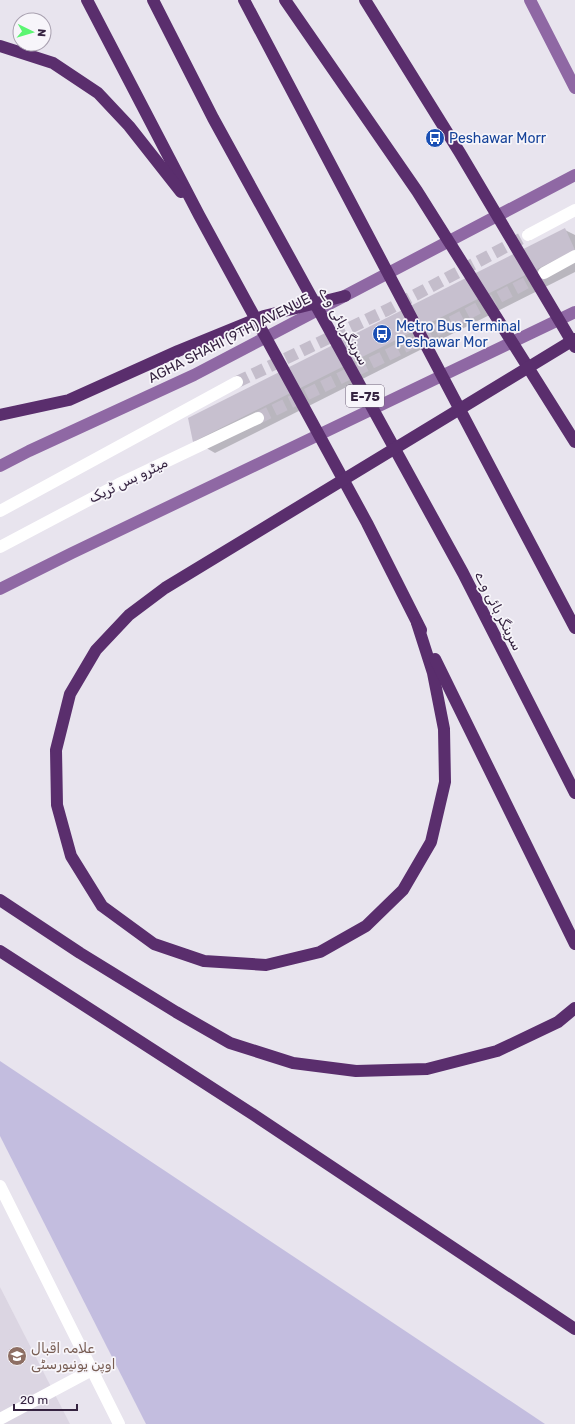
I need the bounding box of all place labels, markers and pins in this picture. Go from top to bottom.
bus stop icon: Peshawar Morr [424,127,446,149]
place label: Peshawar Morr [449,130,547,147]
place label: Metro Bus Terminal Peshawar Mor [396,318,520,351]
bus stop icon: Metro Bus Terminal Peshawar Mor [371,323,393,345]
place label: علامہ اقبال اوپن یونیورسٹی [31,1340,116,1374]
school or university icon: علامہ اقبال اوپن یونیورسٹی [6,1345,28,1367]

